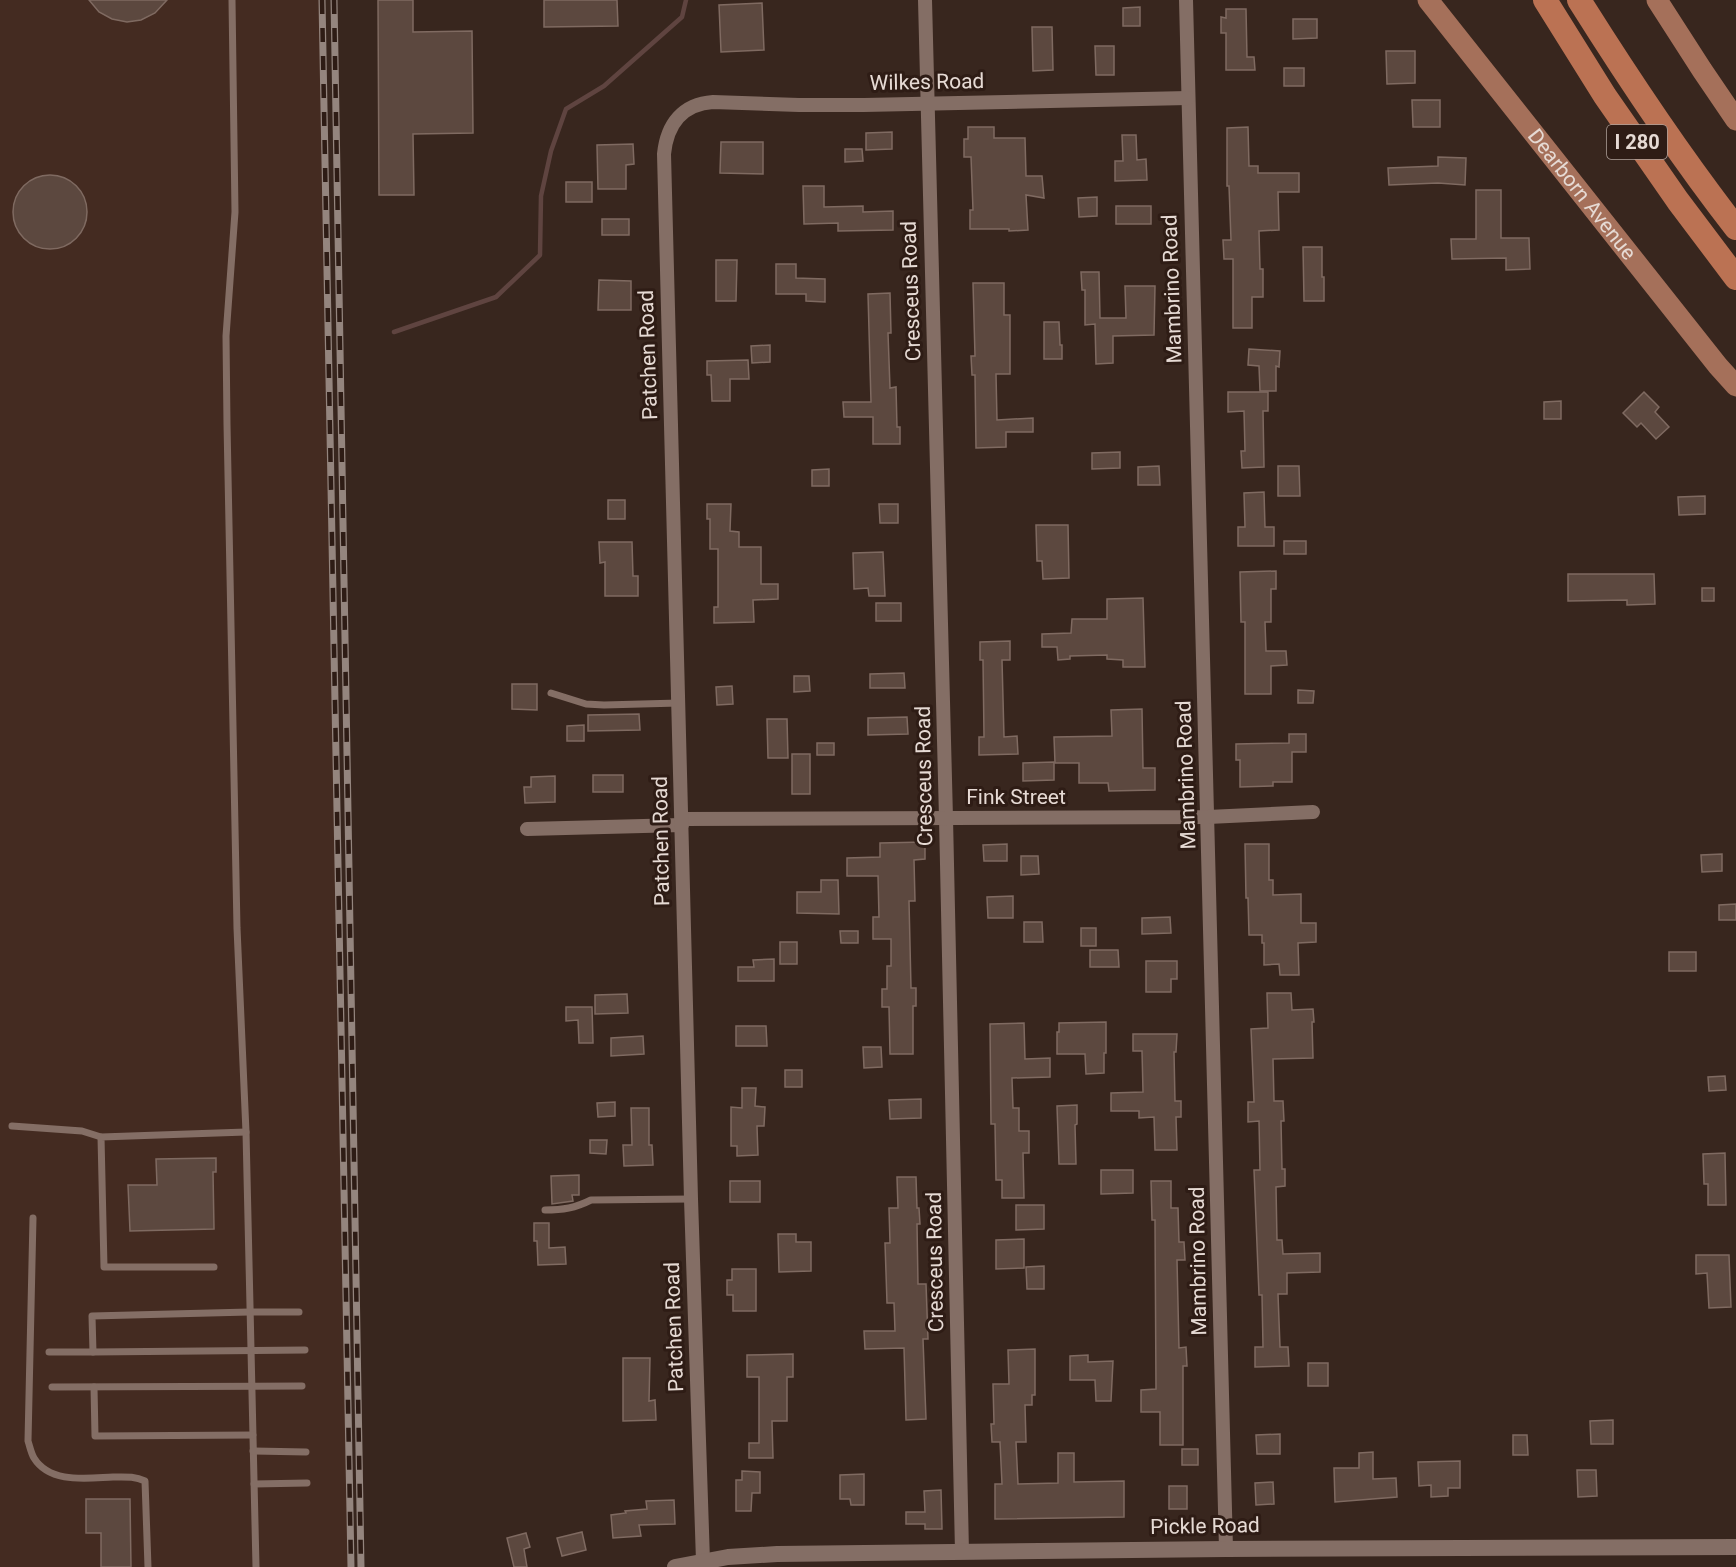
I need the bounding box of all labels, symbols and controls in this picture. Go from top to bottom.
street label: Wilkes Road [869,69,985,95]
street label: Dearborn Avenue [1523,124,1641,265]
road number: I 280 [1607,125,1667,159]
street label: Mambrino Road [1157,214,1187,364]
street label: Cresceus Road [897,220,925,362]
street label: Patchen Road [634,290,662,420]
street label: Mambrino Road [1171,700,1201,850]
street label: Cresceus Road [911,706,937,846]
street label: Patchen Road [648,776,674,906]
street label: Fink Street [966,785,1066,809]
street label: Mambrino Road [1185,1186,1211,1336]
street label: Cresceus Road [922,1192,948,1332]
street label: Patchen Road [660,1262,688,1392]
street label: Pickle Road [1150,1513,1260,1539]

